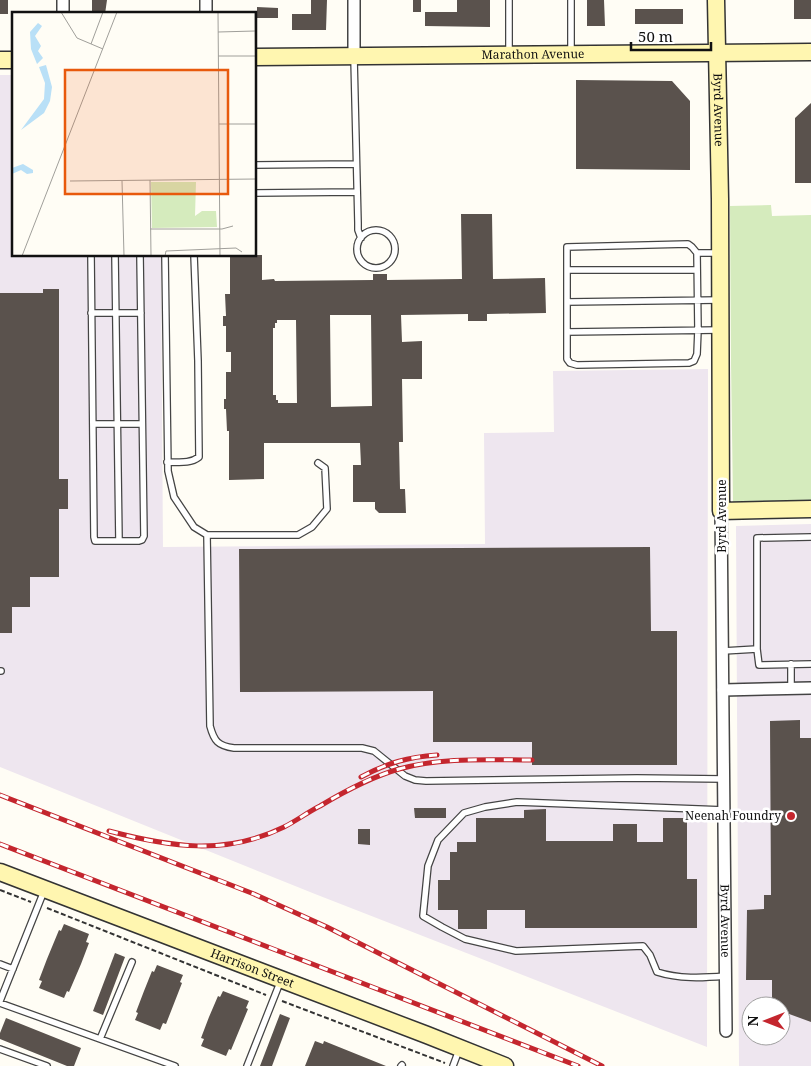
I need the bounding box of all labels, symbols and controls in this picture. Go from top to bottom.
inset map [12,12,256,256]
scale bar [631,20,711,52]
text: 50 m [638,26,673,46]
street label: Marathon Avenue [482,45,584,63]
street label: Byrd Avenue [709,73,728,147]
street label: Byrd Avenue [713,479,730,553]
place label: Neenah Foundry [685,807,781,824]
marker: Neenah Foundry [785,810,797,822]
street label: Byrd Avenue [717,884,734,958]
street label: Harrison Street [208,944,297,991]
north arrow [741,996,791,1046]
text: N [743,1015,762,1027]

